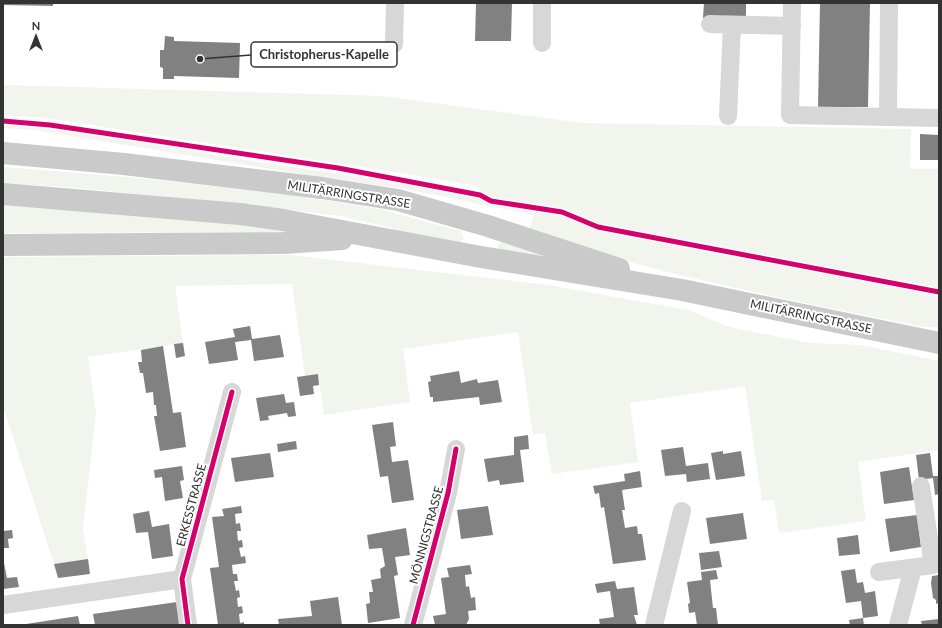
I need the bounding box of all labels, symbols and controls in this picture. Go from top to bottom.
north arrow [16,16,56,56]
text: N [32,19,40,32]
callout: Christopherus-Kapelle [251,42,397,67]
text: Christopherus-Kapelle [259,46,389,62]
street label: MILITÄRRINGSTRASSE [287,177,411,211]
street label: MILITÄRRINGSTRASSE [749,296,873,336]
street label: ERKESSTRASSE [173,462,209,548]
street label: MÖNNIGSTRASSE [406,485,446,585]

